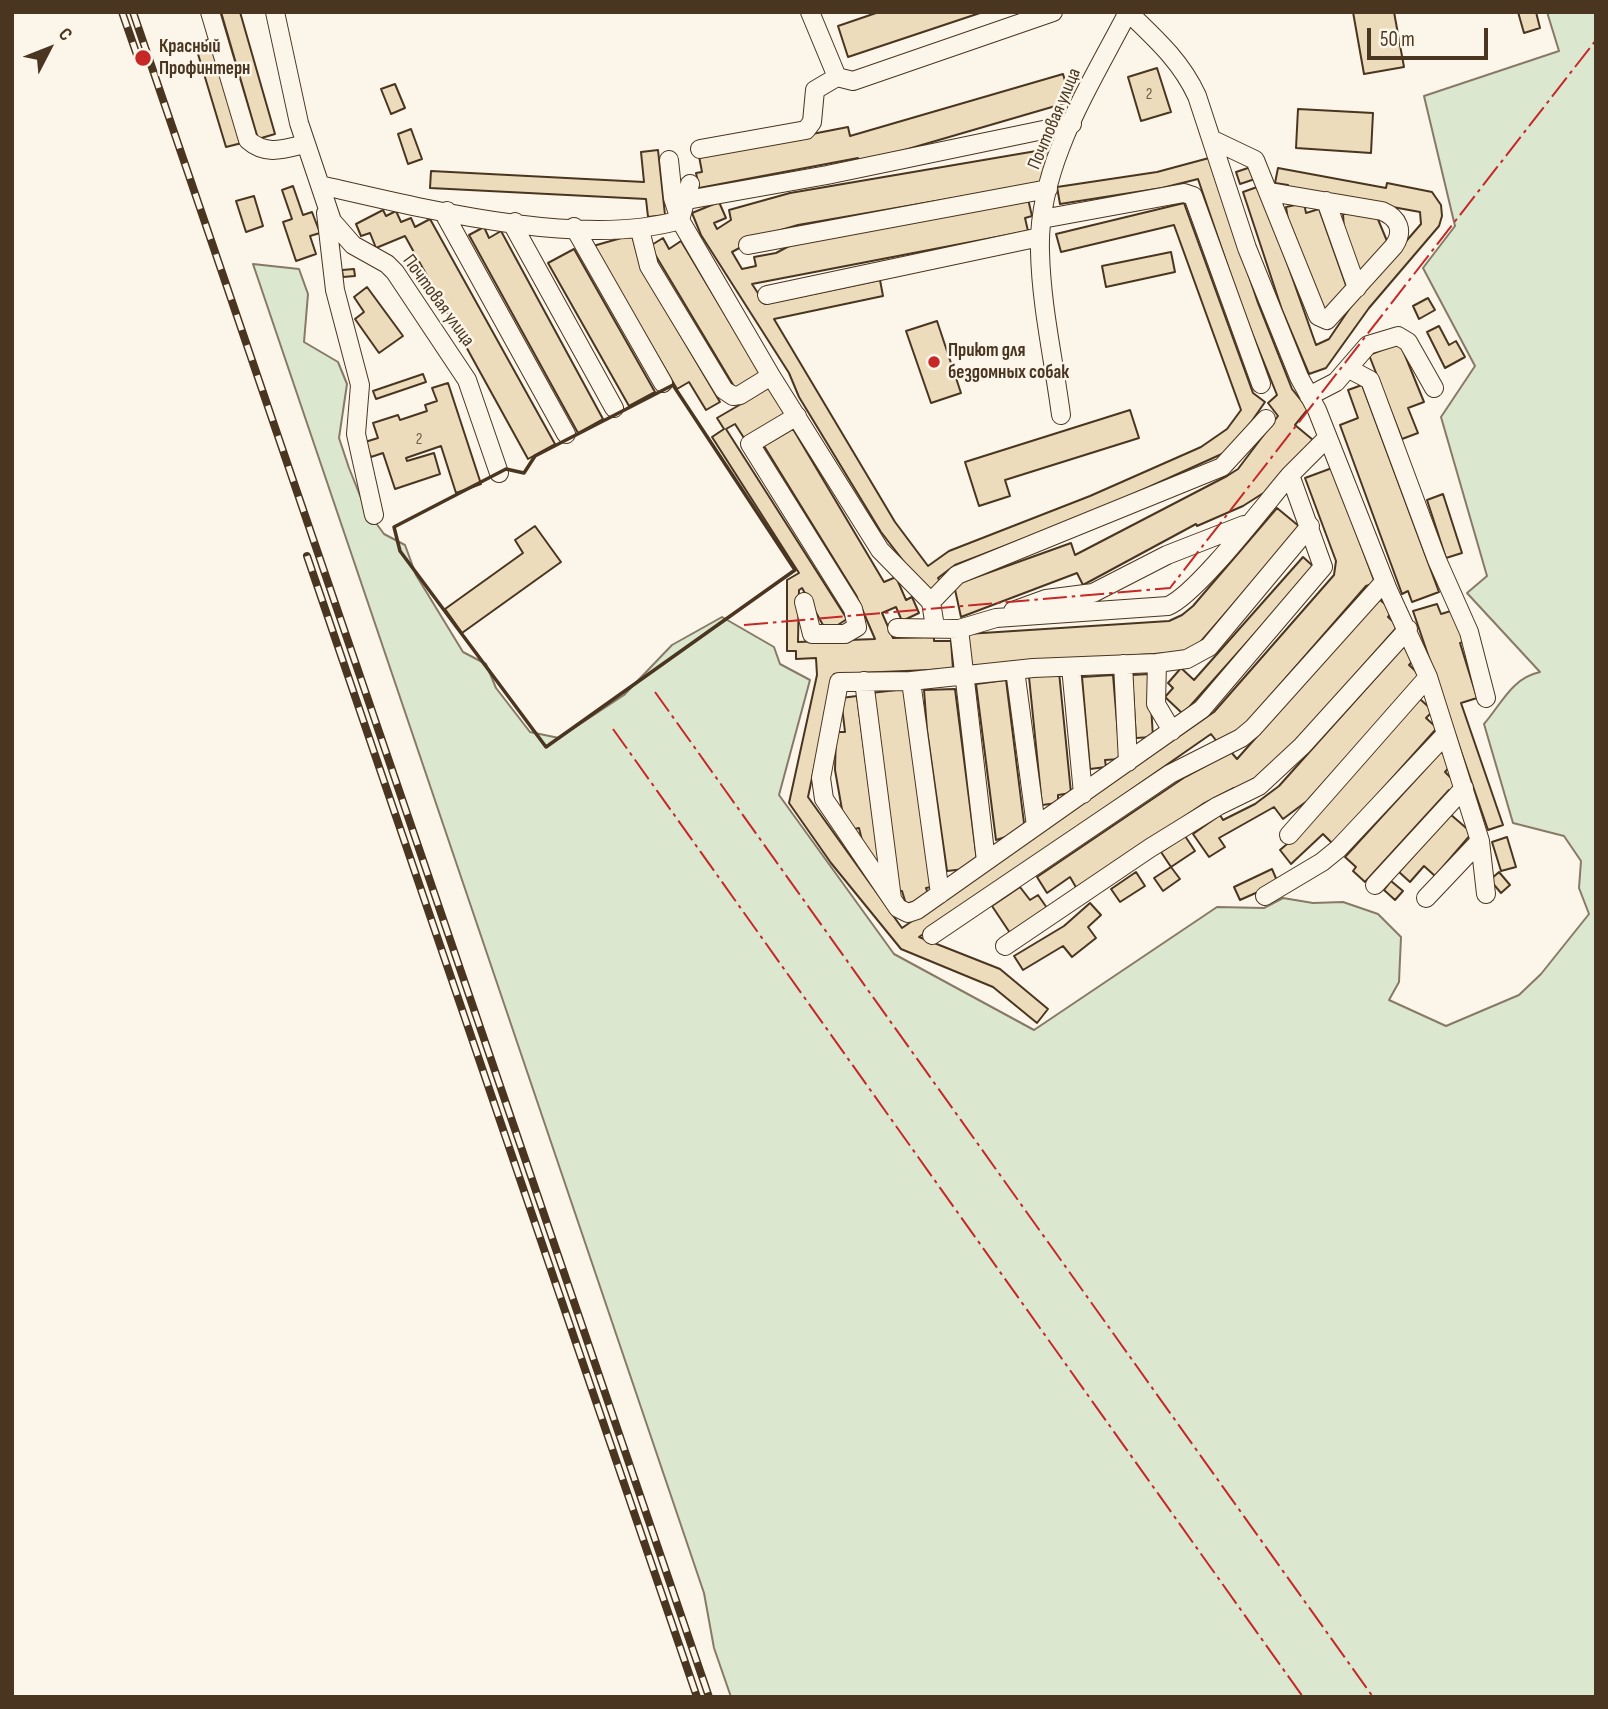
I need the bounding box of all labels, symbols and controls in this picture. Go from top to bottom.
north arrow [14,14,84,84]
scale bar [1370,14,1491,58]
text: С [53,23,77,46]
text: 50 m [1380,27,1415,52]
place label: Красный Профинтерн [159,36,250,80]
marker: Красный Профинтерн [133,48,153,68]
street label: Почтовая улица [1023,65,1087,173]
house number: 2 [1146,85,1152,105]
street label: Почтовая улица [397,251,479,351]
place label: Приют для бездомных собак [948,340,1069,384]
marker: Приют для бездомных собак [926,354,942,370]
house number: 2 [416,430,422,450]

